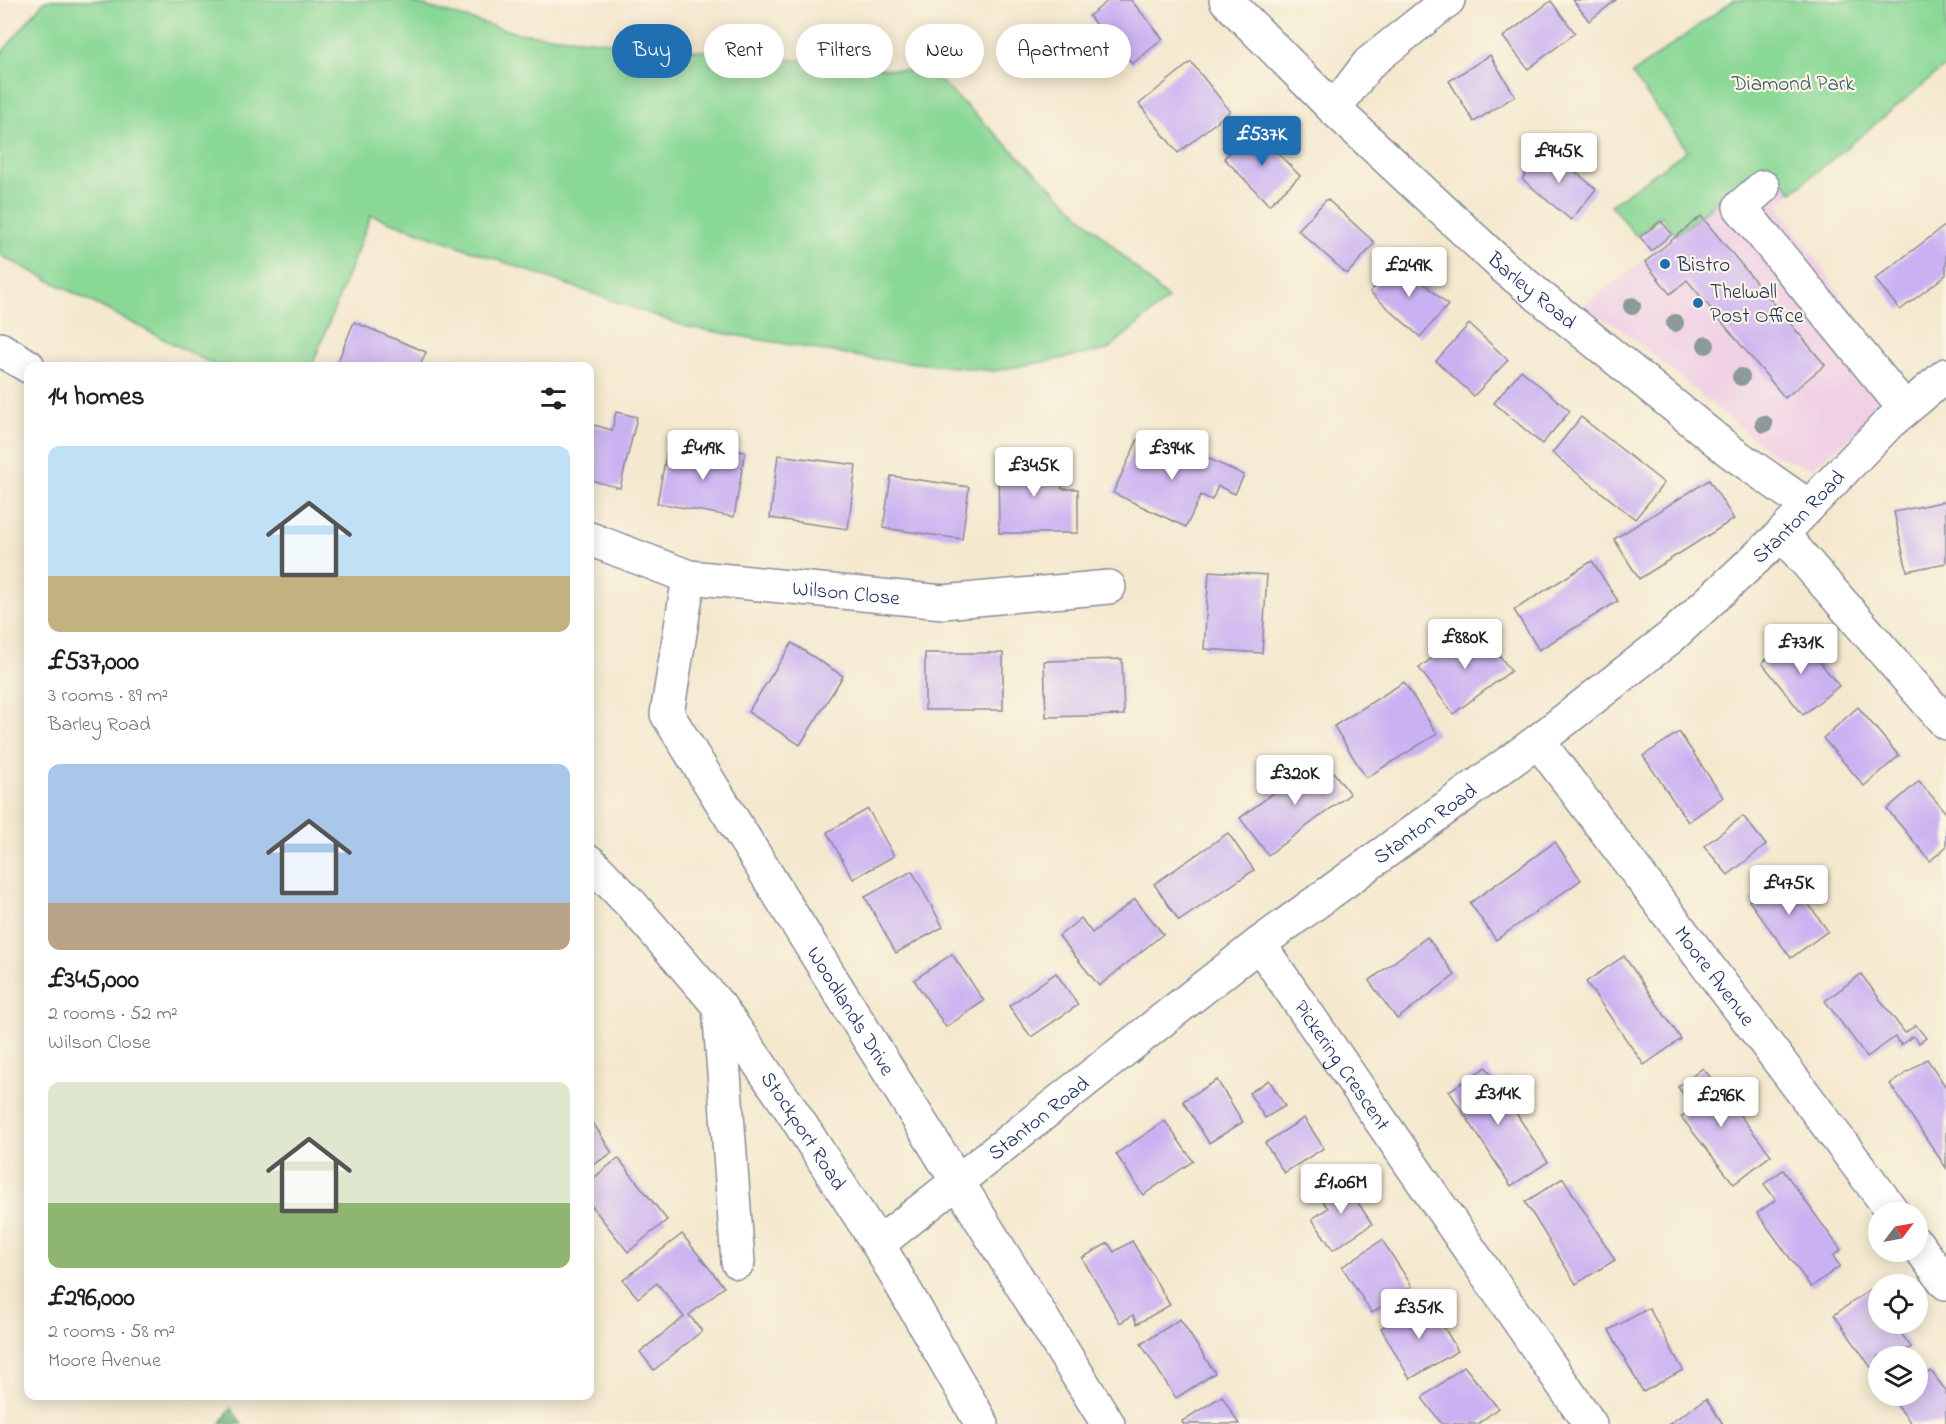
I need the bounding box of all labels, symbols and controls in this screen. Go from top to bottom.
chip: Buy [612,24,692,78]
chip: Rent [704,24,784,78]
chip: Filters [796,24,893,78]
chip: New [905,24,984,78]
chip: Apartment [996,24,1131,78]
park label: Diamond Park [1730,70,1855,100]
pin: £537K [1220,116,1304,167]
text: £537K [1237,121,1287,150]
pin: £945K [1517,133,1601,184]
text: £945K [1535,138,1583,167]
street label: Barley Road [1479,245,1582,337]
pin: £249K [1367,247,1451,298]
place label: Bistro [1676,251,1730,281]
text: £249K [1386,252,1432,281]
marker: Bistro [1658,257,1672,271]
place label: Thelwall Post Office [1710,278,1804,332]
marker: Thelwall Post Office [1691,296,1705,310]
text: 14 homes [48,379,144,417]
icon: filters [537,382,570,415]
pin: £419K [661,430,745,481]
pin: £394K [1130,430,1214,481]
text: £419K [682,435,724,464]
text: £394K [1150,435,1194,464]
pin: £345K [992,447,1076,498]
text: £345K [1009,452,1059,481]
street label: Stanton Road [1746,464,1853,572]
icon: home [255,485,363,593]
street label: Wilson Close [791,574,902,615]
pin: £880K [1423,619,1507,670]
text: £880K [1442,624,1488,653]
pin: £731K [1759,624,1843,675]
text: £731K [1778,629,1824,658]
text: £537,000 [48,644,139,682]
text: 3 rooms · 89 m² [48,682,168,711]
text: Barley Road [48,711,150,740]
pin: £320K [1253,755,1337,806]
text: £320K [1270,760,1320,789]
street label: Stanton Road [1368,777,1484,873]
icon: home [255,803,363,911]
pin: £475K [1747,865,1831,916]
text: £475K [1764,870,1814,899]
street label: Moore Avenue [1666,921,1761,1034]
street label: Woodlands Drive [798,941,901,1082]
text: £345,000 [48,962,139,1000]
street label: Pickering Crescent [1285,995,1396,1137]
text: 2 rooms · 52 m² [48,1000,178,1029]
text: Wilson Close [48,1029,151,1058]
street label: Stockport Road [752,1066,852,1197]
street label: Stanton Road [982,1070,1097,1169]
pin: £314K [1456,1075,1540,1126]
pin: £296K [1679,1077,1763,1128]
text: £314K [1475,1080,1521,1109]
text: £296K [1697,1082,1745,1111]
icon: home [255,1121,363,1229]
pin: £1.06M [1292,1164,1390,1215]
text: £1.06M [1315,1169,1367,1198]
north arrow [1868,1202,1928,1262]
map controls [1868,1202,1928,1406]
button: locate [1868,1274,1928,1334]
text: £296,000 [48,1280,135,1318]
pin: £351K [1377,1289,1461,1340]
text: £351K [1395,1294,1443,1323]
text: 2 rooms · 58 m² [48,1318,175,1347]
button: layers [1868,1346,1928,1406]
text: Moore Avenue [48,1347,161,1376]

